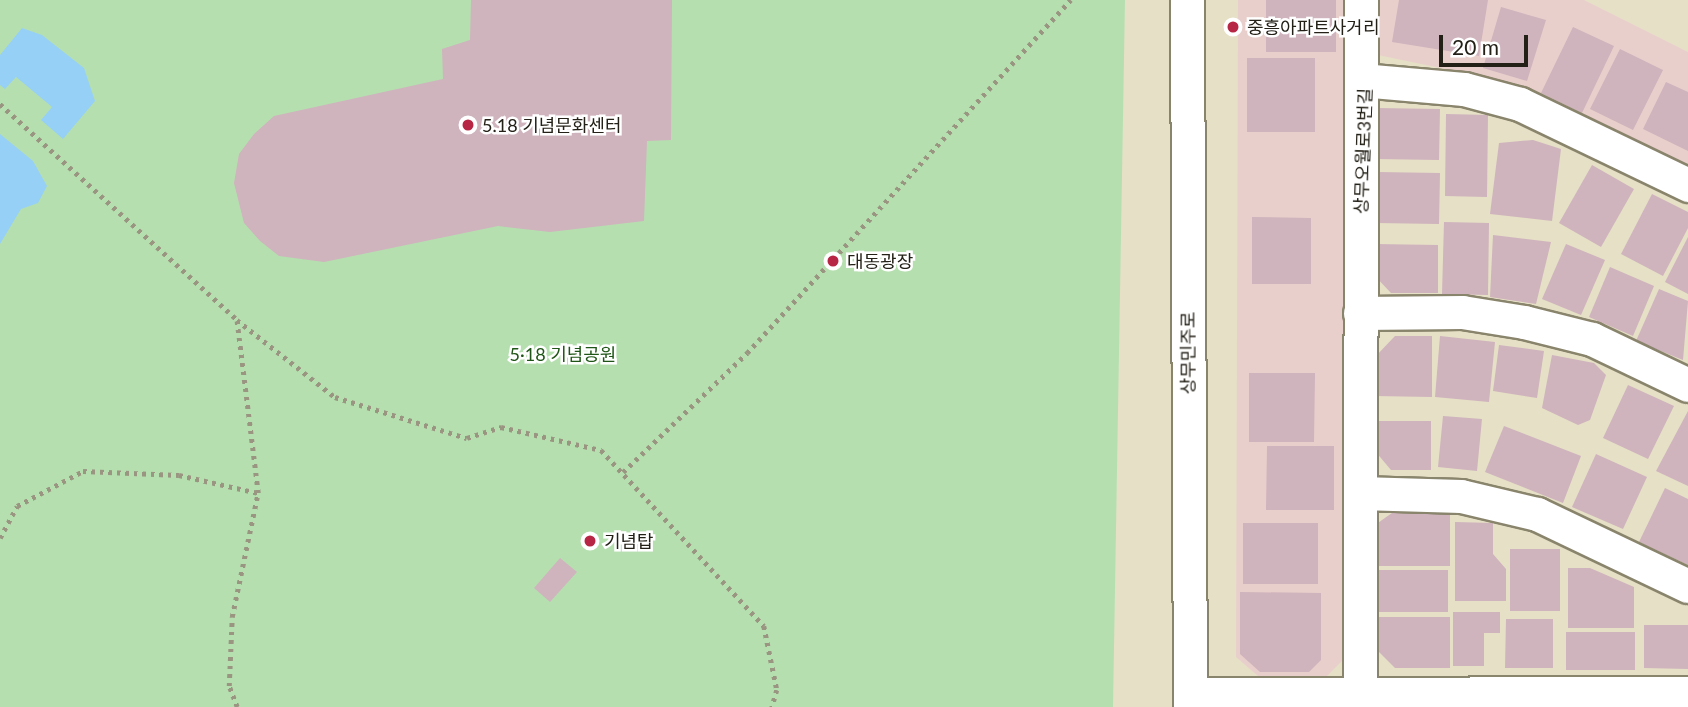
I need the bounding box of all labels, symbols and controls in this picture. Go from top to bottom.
place label: 중흥아파트사거리 [1247,16,1379,38]
marker: 중흥아파트사거리 [1225,19,1241,35]
scale bar [1443,21,1532,65]
text: 20 m [1452,34,1499,59]
street label: 상무오월로3번길 [1350,87,1376,215]
place label: 5.18 기념문화센터 [482,114,622,136]
marker: 5.18 기념문화센터 [460,117,476,133]
place label: 대동광장 [847,250,913,272]
marker: 대동광장 [825,253,841,269]
street label: 상무민주로 [1177,312,1199,394]
park label: 5·18 기념공원 [510,343,616,365]
place label: 기념탑 [604,530,654,552]
marker: 기념탑 [582,533,598,549]

